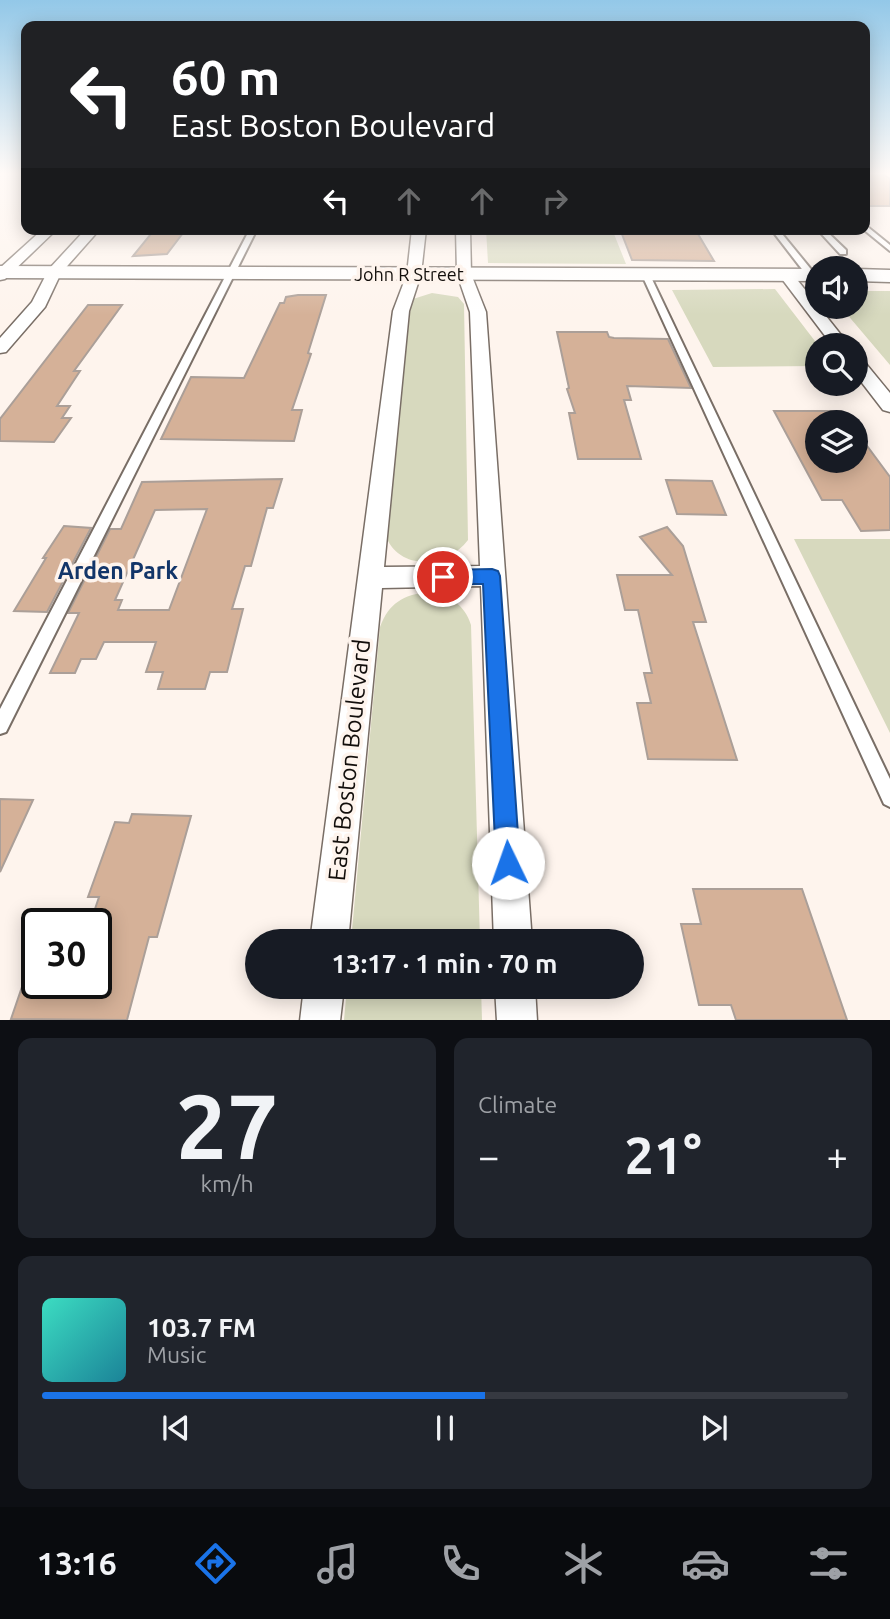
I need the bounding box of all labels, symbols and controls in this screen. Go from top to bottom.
icon: left [56,49,147,140]
text: 60 m [171,49,280,104]
text: East Boston Boulevard [171,107,495,143]
icon: left [317,182,355,220]
icon: ahead [390,182,428,220]
icon: ahead [463,182,501,220]
icon: right [536,182,574,220]
map controls [805,256,868,473]
button: sound [805,256,868,319]
street label: John R Street [354,264,464,284]
button: search [805,333,868,396]
button: layers [805,410,868,473]
pin [413,547,473,607]
district label: Arden Park [58,558,178,583]
icon: arrive [424,558,462,596]
street label: East Boston Boulevard [323,638,375,882]
position arrow [471,826,545,900]
speed limit sign: 30 [21,908,112,999]
text: 13:17 · 1 min · 70 m [331,949,558,978]
text: 27 [176,1074,278,1176]
text: Climate [478,1092,557,1117]
text: 21° [624,1126,702,1184]
text: − [478,1135,499,1177]
text: + [827,1135,848,1177]
text: km/h [200,1171,254,1196]
text: 103.7 FM [147,1313,256,1342]
text: Music [147,1342,206,1367]
icon: previous [157,1409,195,1447]
icon: pause [426,1409,464,1447]
icon: next [695,1409,733,1447]
icon: directions [191,1539,240,1588]
icon: music [313,1539,362,1588]
icon: phone [436,1539,485,1588]
icon: climate [559,1539,608,1588]
icon: car [681,1539,730,1588]
icon: filters [804,1539,853,1588]
text: 13:16 [37,1545,117,1581]

